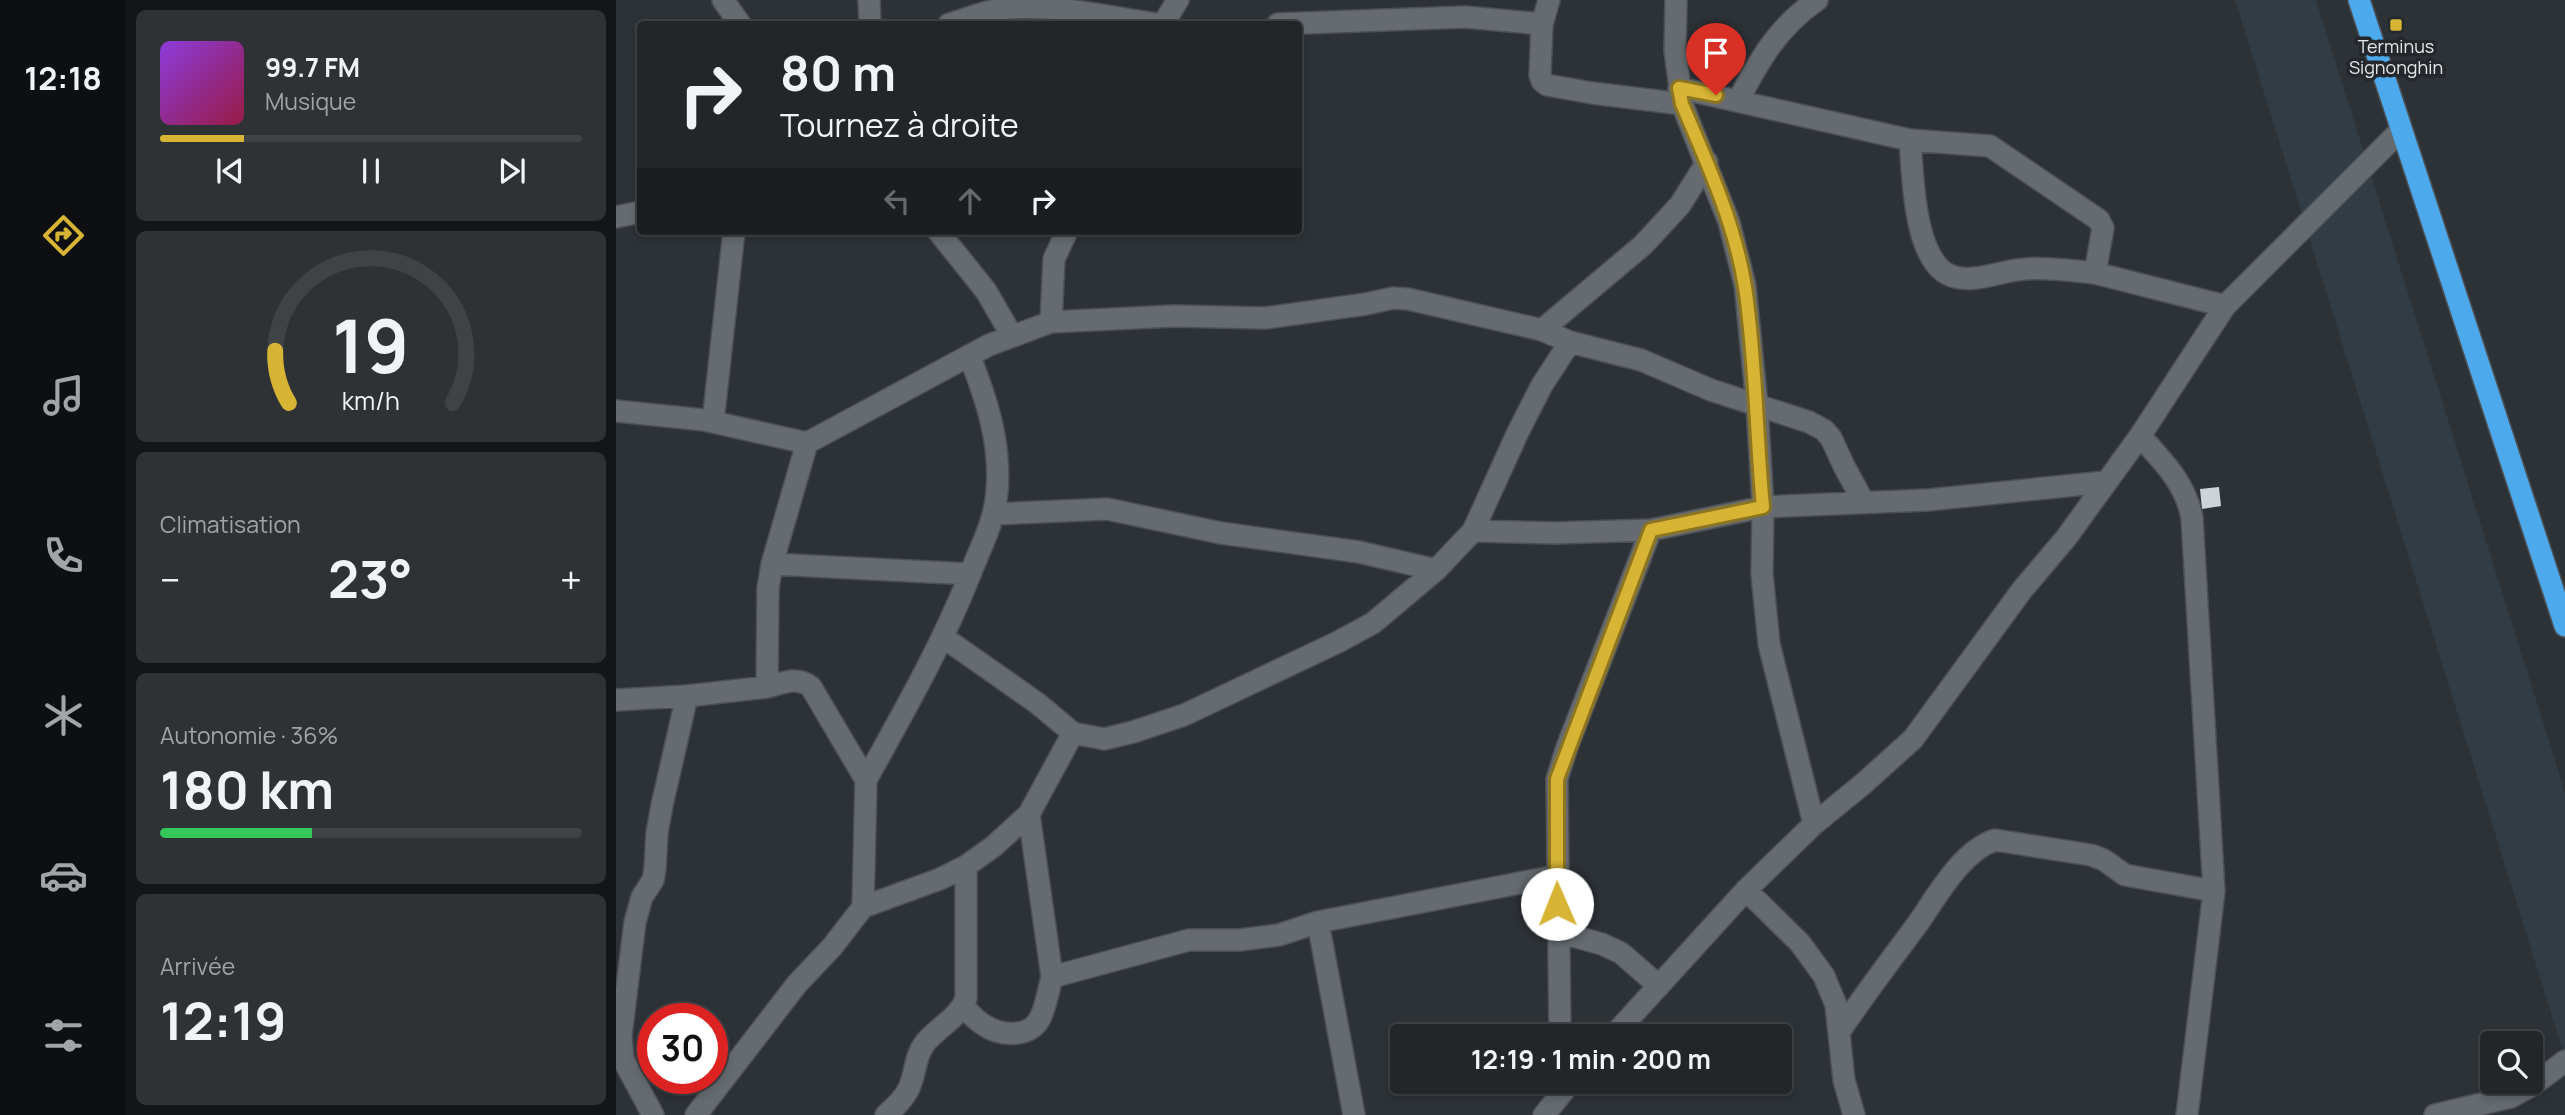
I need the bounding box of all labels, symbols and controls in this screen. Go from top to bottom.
marker: Terminus Signonghin [2388,17,2404,33]
pin [1686,23,1746,95]
icon: arrive [1697,34,1735,72]
place label: Terminus Signonghin [2349,34,2443,79]
text: 80 m [780,39,896,106]
text: 99.7 FM [265,49,360,85]
icon: right [665,49,756,140]
text: 12:18 [24,56,102,100]
text: Musique [265,85,356,117]
text: Tournez à droite [780,103,1019,147]
icon: previous [211,152,249,190]
icon: pause [352,152,390,190]
icon: next [493,152,531,190]
icon: left [878,182,916,220]
icon: ahead [951,182,989,220]
icon: right [1024,182,1062,220]
icon: directions [39,211,88,260]
text: 19 [332,295,410,395]
icon: music [39,371,88,420]
text: km/h [342,382,400,417]
text: Climatisation [160,508,301,540]
icon: phone [39,531,88,580]
text: 23° [328,543,413,614]
text: − [160,553,181,605]
text: + [560,553,582,605]
icon: climate [39,691,88,740]
text: Autonomie · 36% [160,719,338,751]
text: 180 km [160,754,334,825]
icon: car [39,851,88,900]
position arrow [1520,867,1594,941]
text: Arrivée [160,950,235,982]
text: 12:19 [160,985,287,1056]
speed limit sign: 30 [637,1003,728,1094]
icon: filters [39,1011,88,1060]
map controls [2480,1031,2543,1094]
button: search [2480,1031,2543,1094]
text: 12:19 · 1 min · 200 m [1471,1041,1711,1077]

